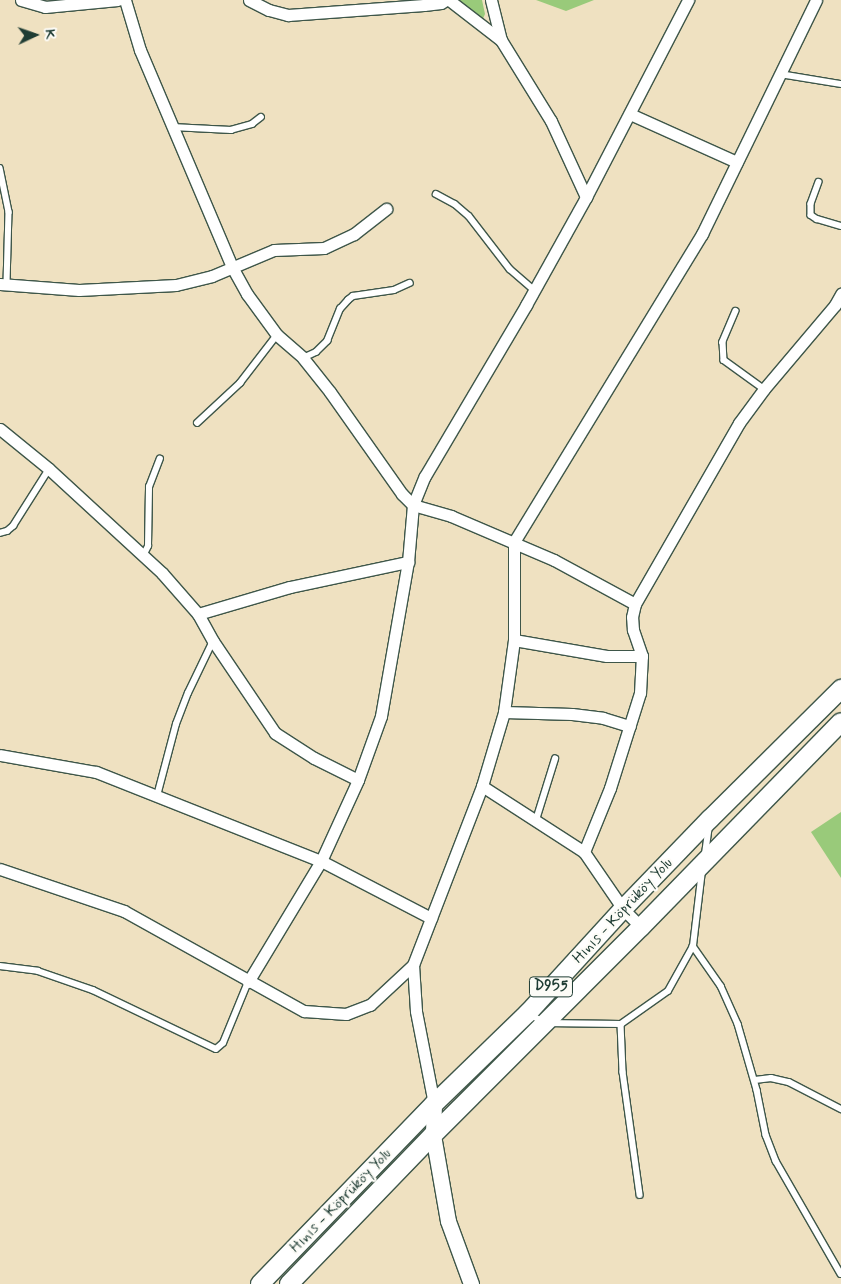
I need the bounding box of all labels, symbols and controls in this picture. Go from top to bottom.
north arrow [10,10,60,60]
text: K [41,29,59,40]
street label: Hınıs - Köprüköy Yolu [568,853,678,969]
road number: D955 [528,974,574,1000]
street label: Hınıs - Köprüköy Yolu [285,1144,397,1258]

